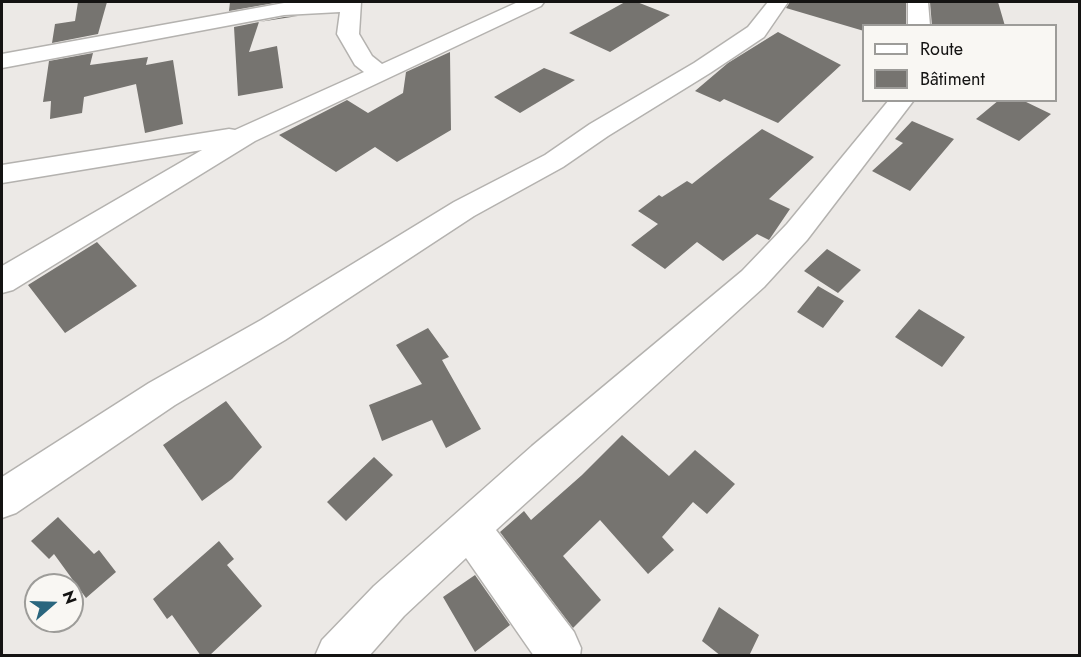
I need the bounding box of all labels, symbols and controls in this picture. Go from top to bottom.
legend [862,24,1057,102]
text: Route [920,36,963,62]
text: Bâtiment [920,66,985,92]
north arrow [24,573,84,633]
text: N [57,587,82,607]

